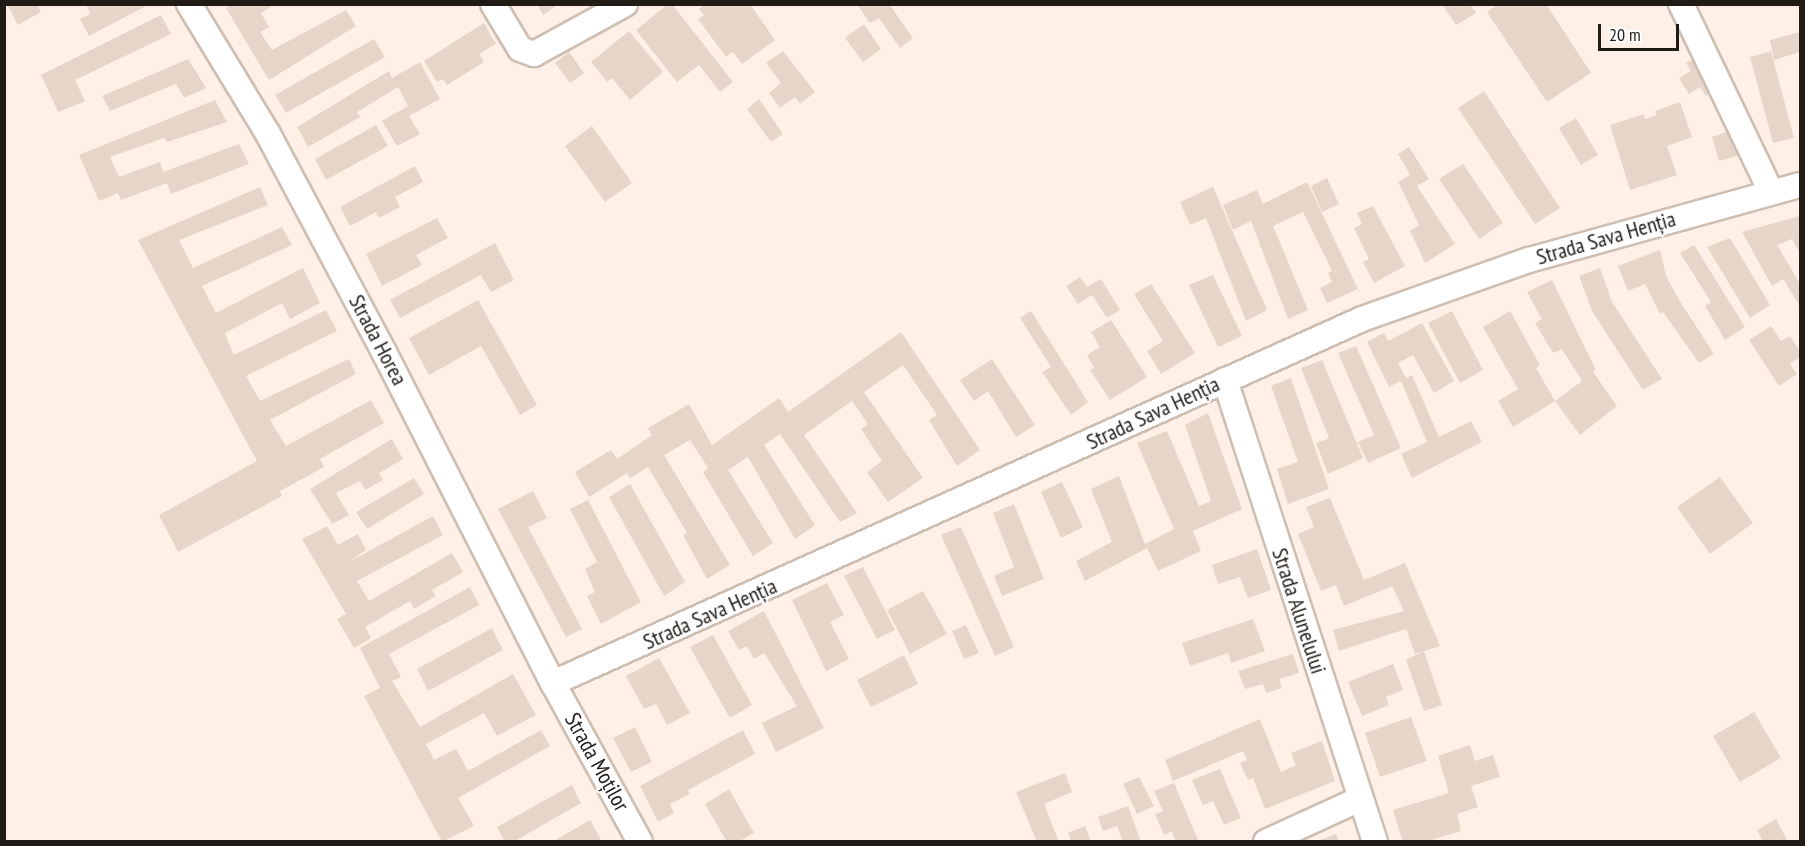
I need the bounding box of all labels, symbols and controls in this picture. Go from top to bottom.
scale bar [1601,12,1682,50]
text: 20 m [1609,23,1641,46]
street label: Strada Sava Henția [1533,206,1679,270]
street label: Strada Horea [343,290,413,390]
street label: Strada Sava Henția [1082,371,1224,455]
street label: Strada Alunelului [1266,545,1332,677]
street label: Strada Sava Henția [639,573,781,655]
street label: Strada Moților [559,708,635,816]

